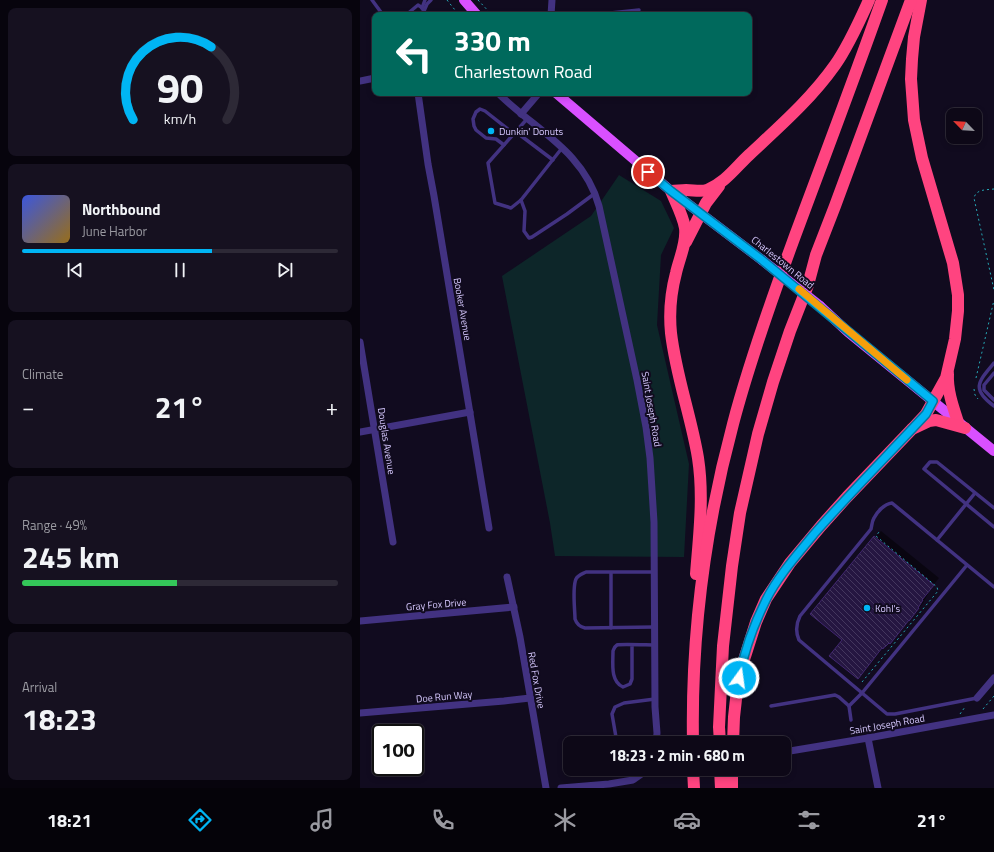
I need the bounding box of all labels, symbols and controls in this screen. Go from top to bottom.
text: 330 m [454,19,531,62]
icon: left [388,28,440,80]
text: 90 [157,56,203,119]
text: Charlestown Road [454,58,592,85]
text: km/h [164,108,196,130]
north arrow [946,108,982,144]
map controls [946,108,982,144]
place label: Dunkin' Donuts [499,124,564,139]
marker: Dunkin' Donuts [486,126,496,136]
pin [631,155,665,189]
icon: arrive [637,161,659,183]
text: Northbound [82,198,161,221]
text: June Harbor [82,221,147,241]
street label: Charlestown Road [748,232,817,292]
icon: previous [64,259,86,281]
icon: pause [169,259,191,281]
icon: next [274,259,296,281]
street label: Booker Avenue [450,277,475,342]
text: Climate [22,364,63,384]
street label: Saint Joseph Road [638,370,665,448]
text: 21° [155,384,205,430]
text: − [22,390,34,424]
text: + [326,390,338,424]
street label: Douglas Avenue [374,407,399,476]
text: Range · 49% [22,515,87,535]
text: 245 km [22,534,120,580]
street label: Gray Fox Drive [405,594,467,615]
place label: Kohl's [875,601,901,616]
marker: Kohl's [862,603,872,613]
street label: Red Fox Drive [524,650,549,710]
position arrow [718,657,760,699]
text: Arrival [22,677,57,697]
street label: Doe Run Way [415,687,473,706]
text: 18:23 [22,696,97,742]
street label: Saint Joseph Road [848,711,926,738]
speed limit sign: 100 [372,724,424,776]
text: 18:23 · 2 min · 680 m [609,744,745,767]
icon: directions [186,806,214,834]
icon: music [308,806,336,834]
icon: phone [429,806,457,834]
icon: climate [551,806,579,834]
icon: car [673,806,701,834]
icon: filters [795,806,823,834]
text: 18:21 [47,807,92,834]
text: 21° [917,807,947,834]

